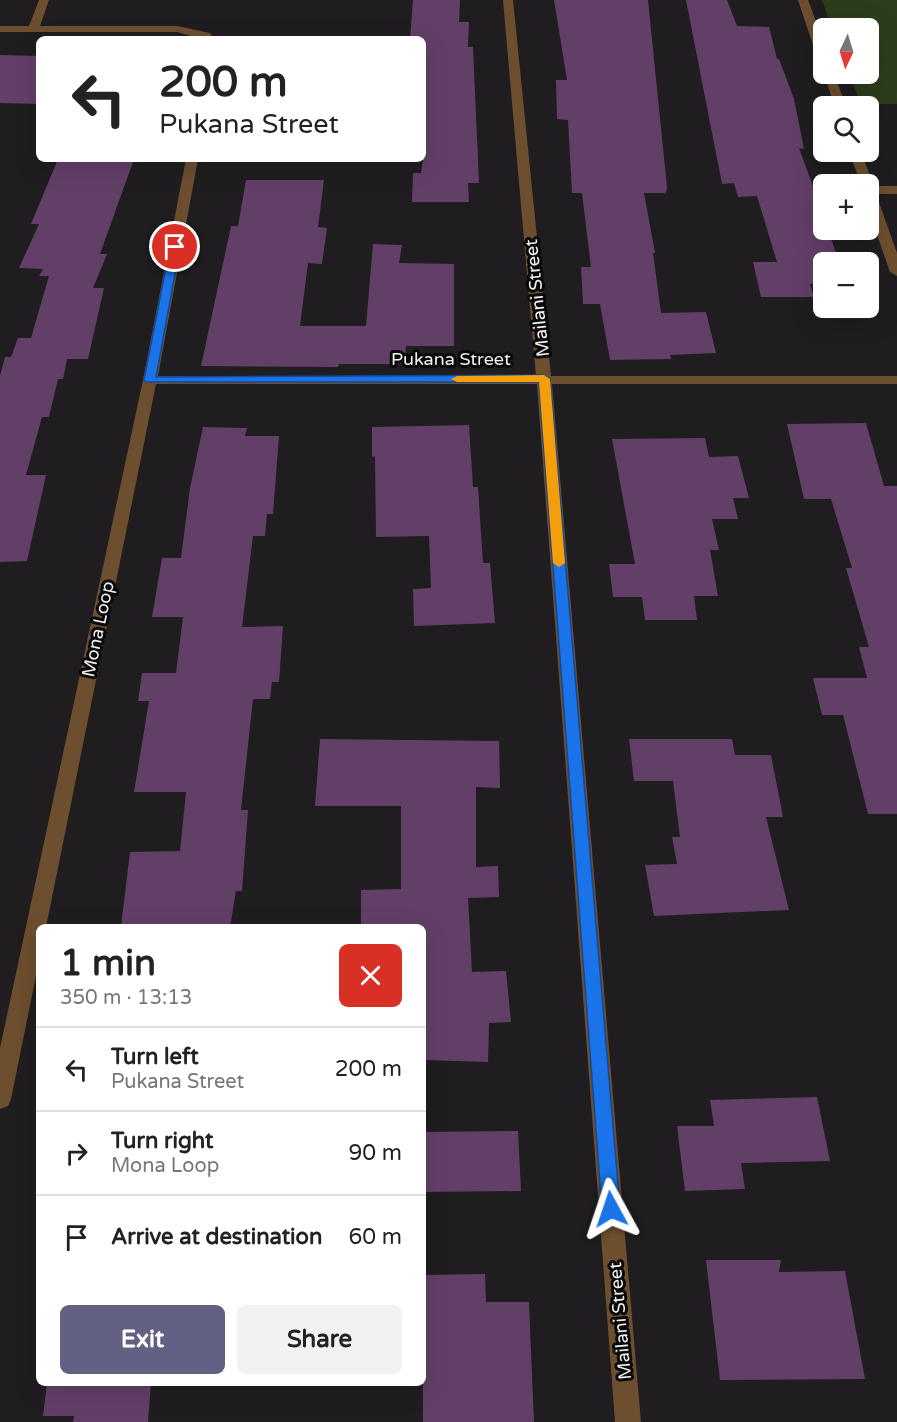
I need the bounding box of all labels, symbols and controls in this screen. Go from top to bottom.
north arrow [813,18,879,84]
map controls [813,18,879,318]
text: 200 m [159,57,288,108]
icon: left [60,60,138,138]
button: search [813,96,879,162]
text: Pukana Street [159,108,339,141]
button: + [813,174,879,240]
pin [149,221,200,272]
icon: arrive [158,230,191,263]
street label: Mailani Street [520,238,554,358]
button: − [813,252,879,318]
street label: Pukana Street [391,348,511,370]
street label: Mona Loop [77,579,119,679]
text: 1 min [60,942,156,985]
button: close [339,944,402,1007]
text: 350 m · 13:13 [60,986,192,1010]
text: Turn left [111,1044,199,1070]
icon: left [60,1053,93,1086]
text: 200 m [335,1056,402,1082]
text: Pukana Street [111,1070,244,1094]
text: Turn right [111,1128,213,1154]
icon: right [60,1137,93,1170]
text: 90 m [348,1140,402,1166]
text: Mona Loop [111,1154,219,1178]
position arrow [579,1177,643,1241]
icon: arrive [60,1221,93,1254]
text: Arrive at destination [111,1224,322,1250]
text: 60 m [348,1224,402,1250]
street label: Mailani Street [604,1261,636,1381]
button: Exit [60,1305,225,1374]
button: Share [237,1305,402,1374]

